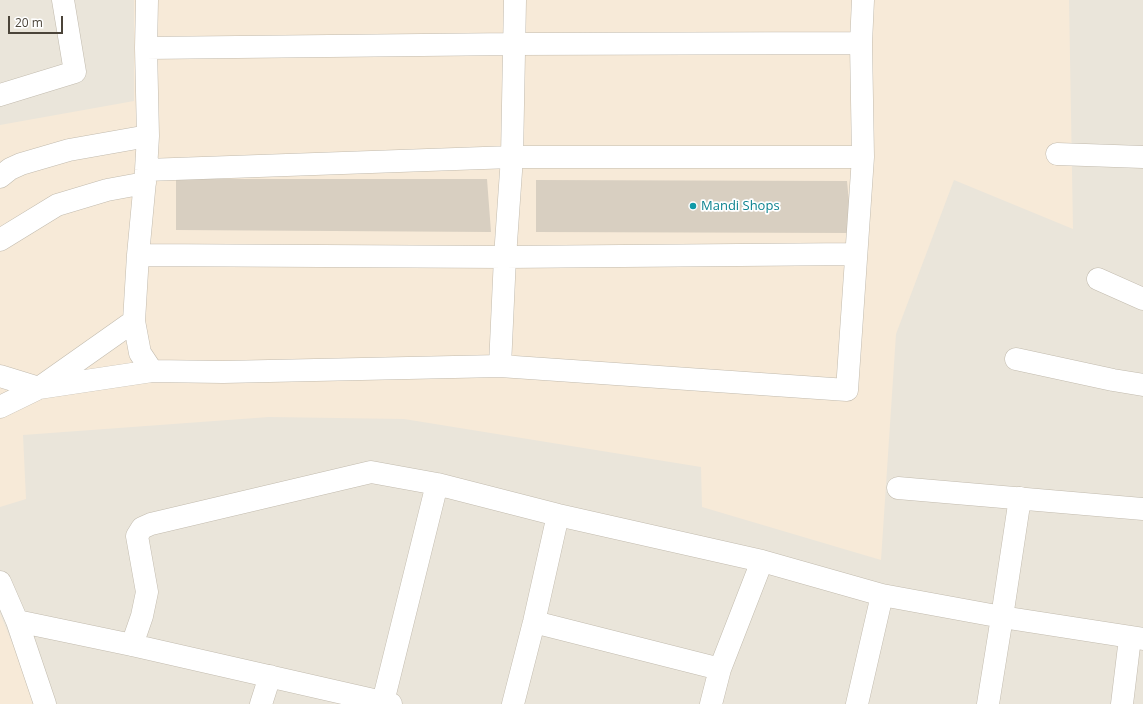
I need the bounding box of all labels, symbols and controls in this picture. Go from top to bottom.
scale bar [10,8,65,34]
text: 20 m [15,14,43,31]
place label: Mandi Shops [701,198,780,214]
marker: Mandi Shops [688,201,698,211]

